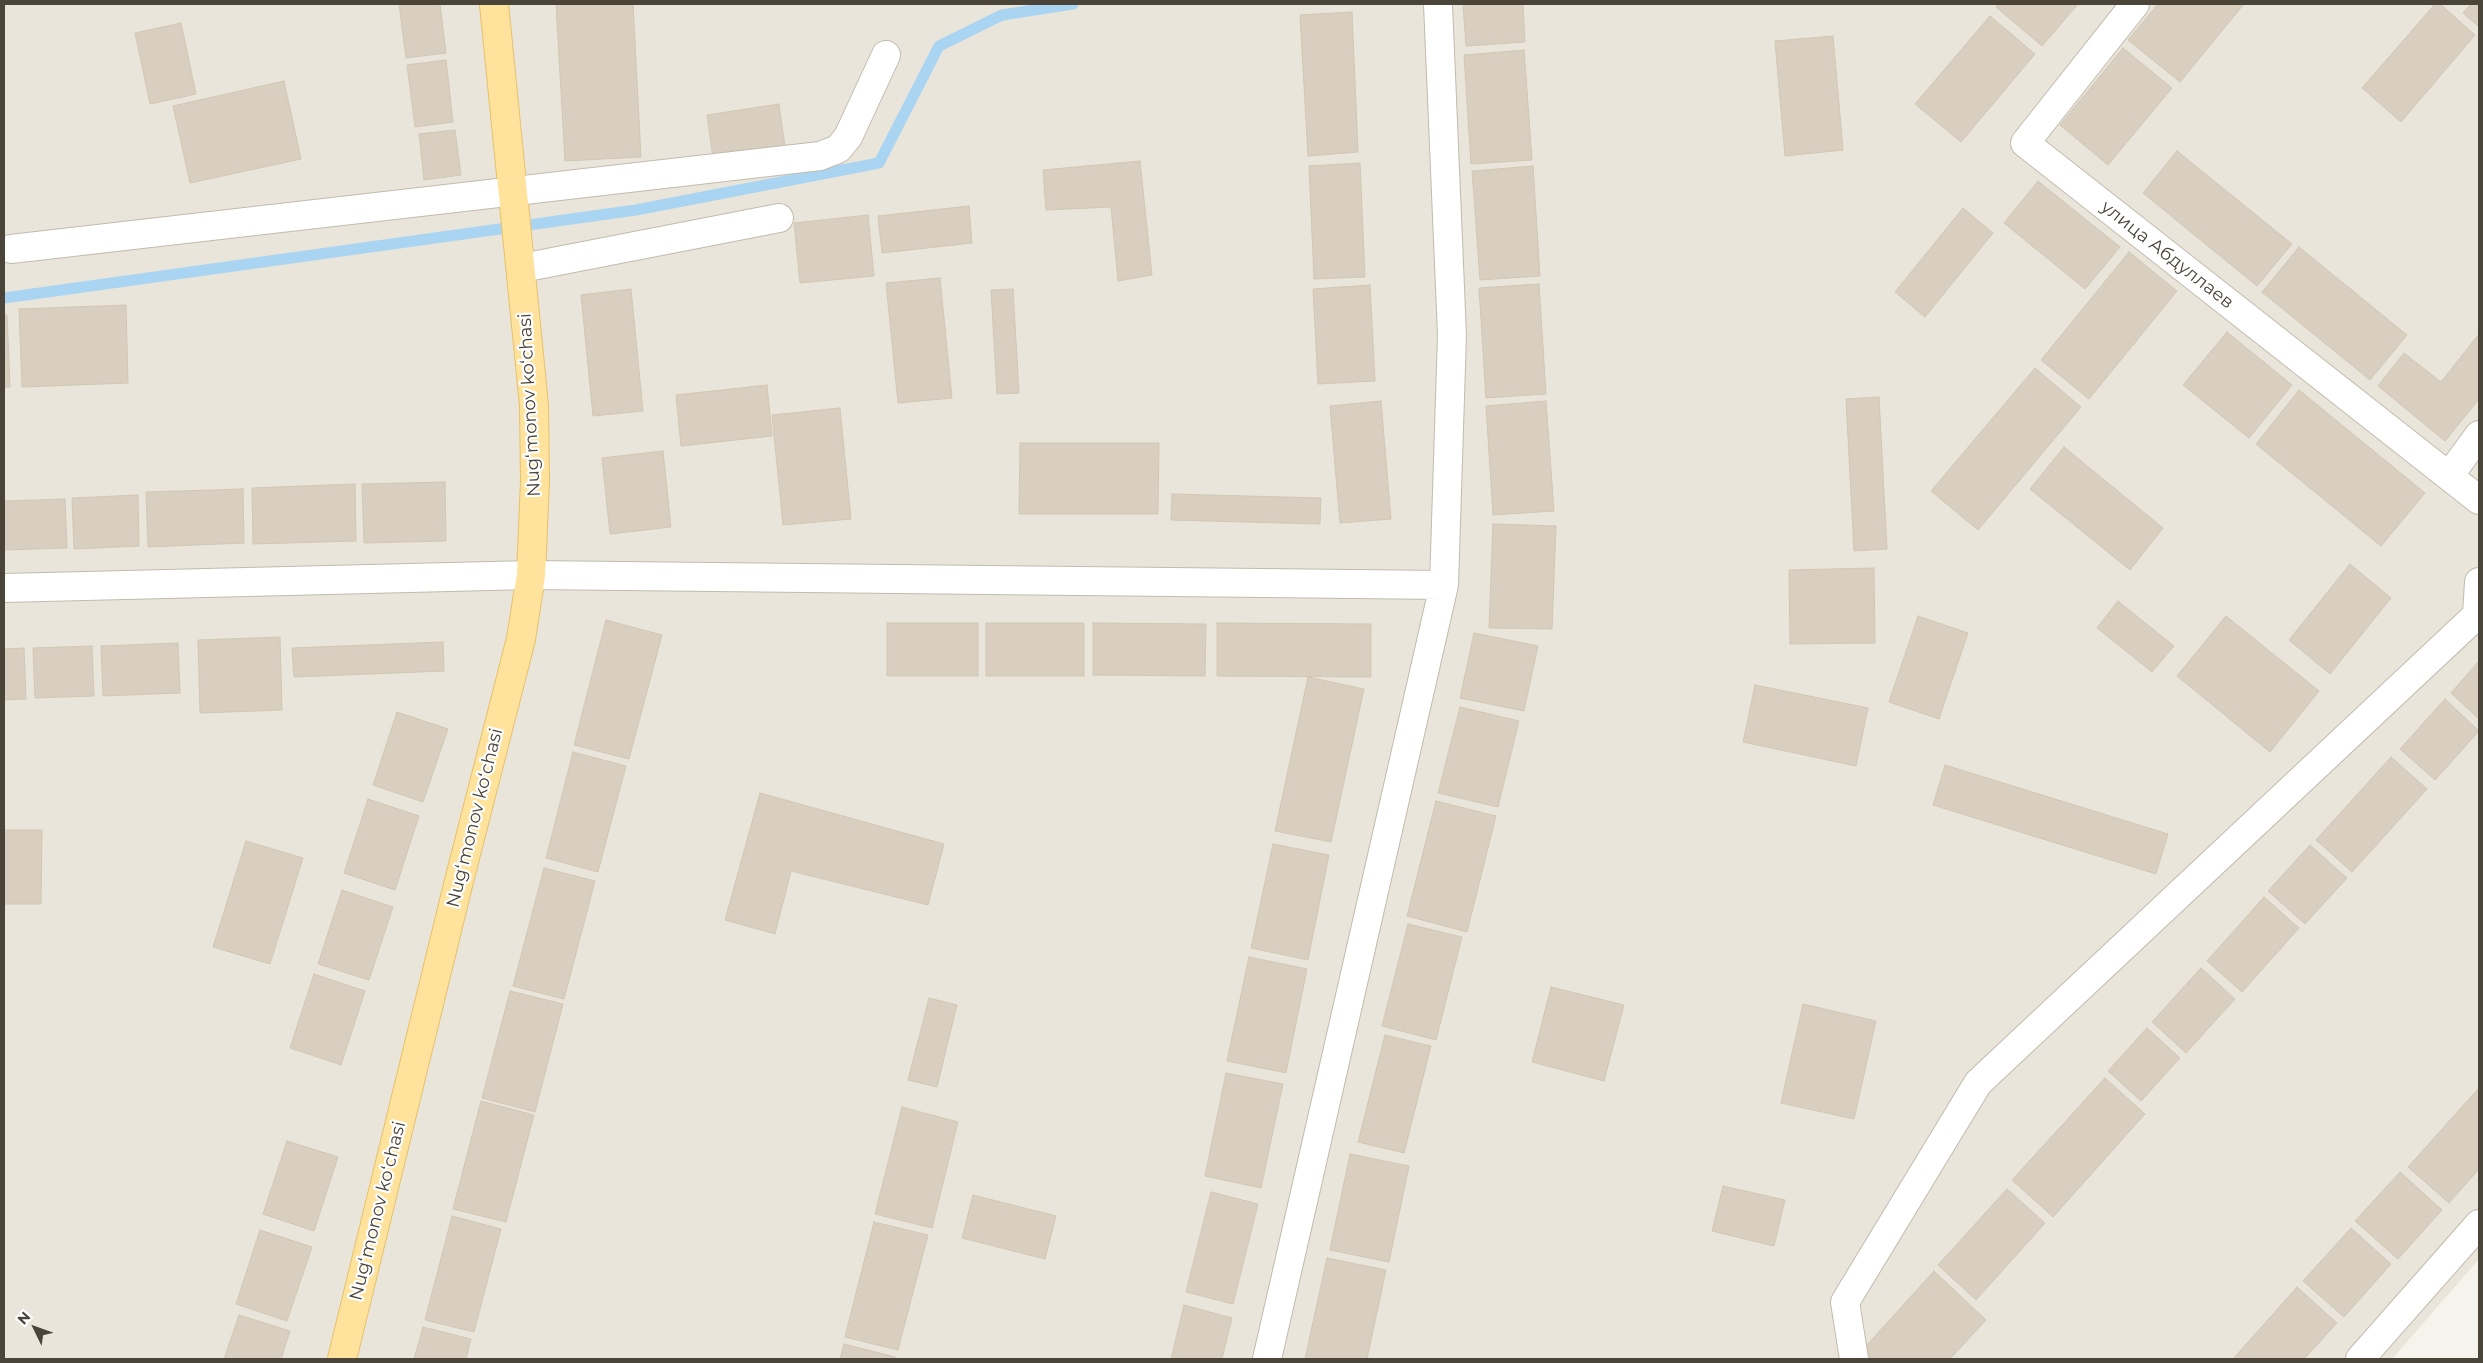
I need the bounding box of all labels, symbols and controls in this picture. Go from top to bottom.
street label: улица Абдуллаев [2096,196,2238,314]
street label: Nugʻmonov koʻchasi [514,313,546,497]
street label: Nugʻmonov koʻchasi [442,726,508,910]
street label: Nugʻmonov koʻchasi [345,1119,411,1303]
north arrow [10,1303,60,1353]
text: N [13,1308,34,1328]

